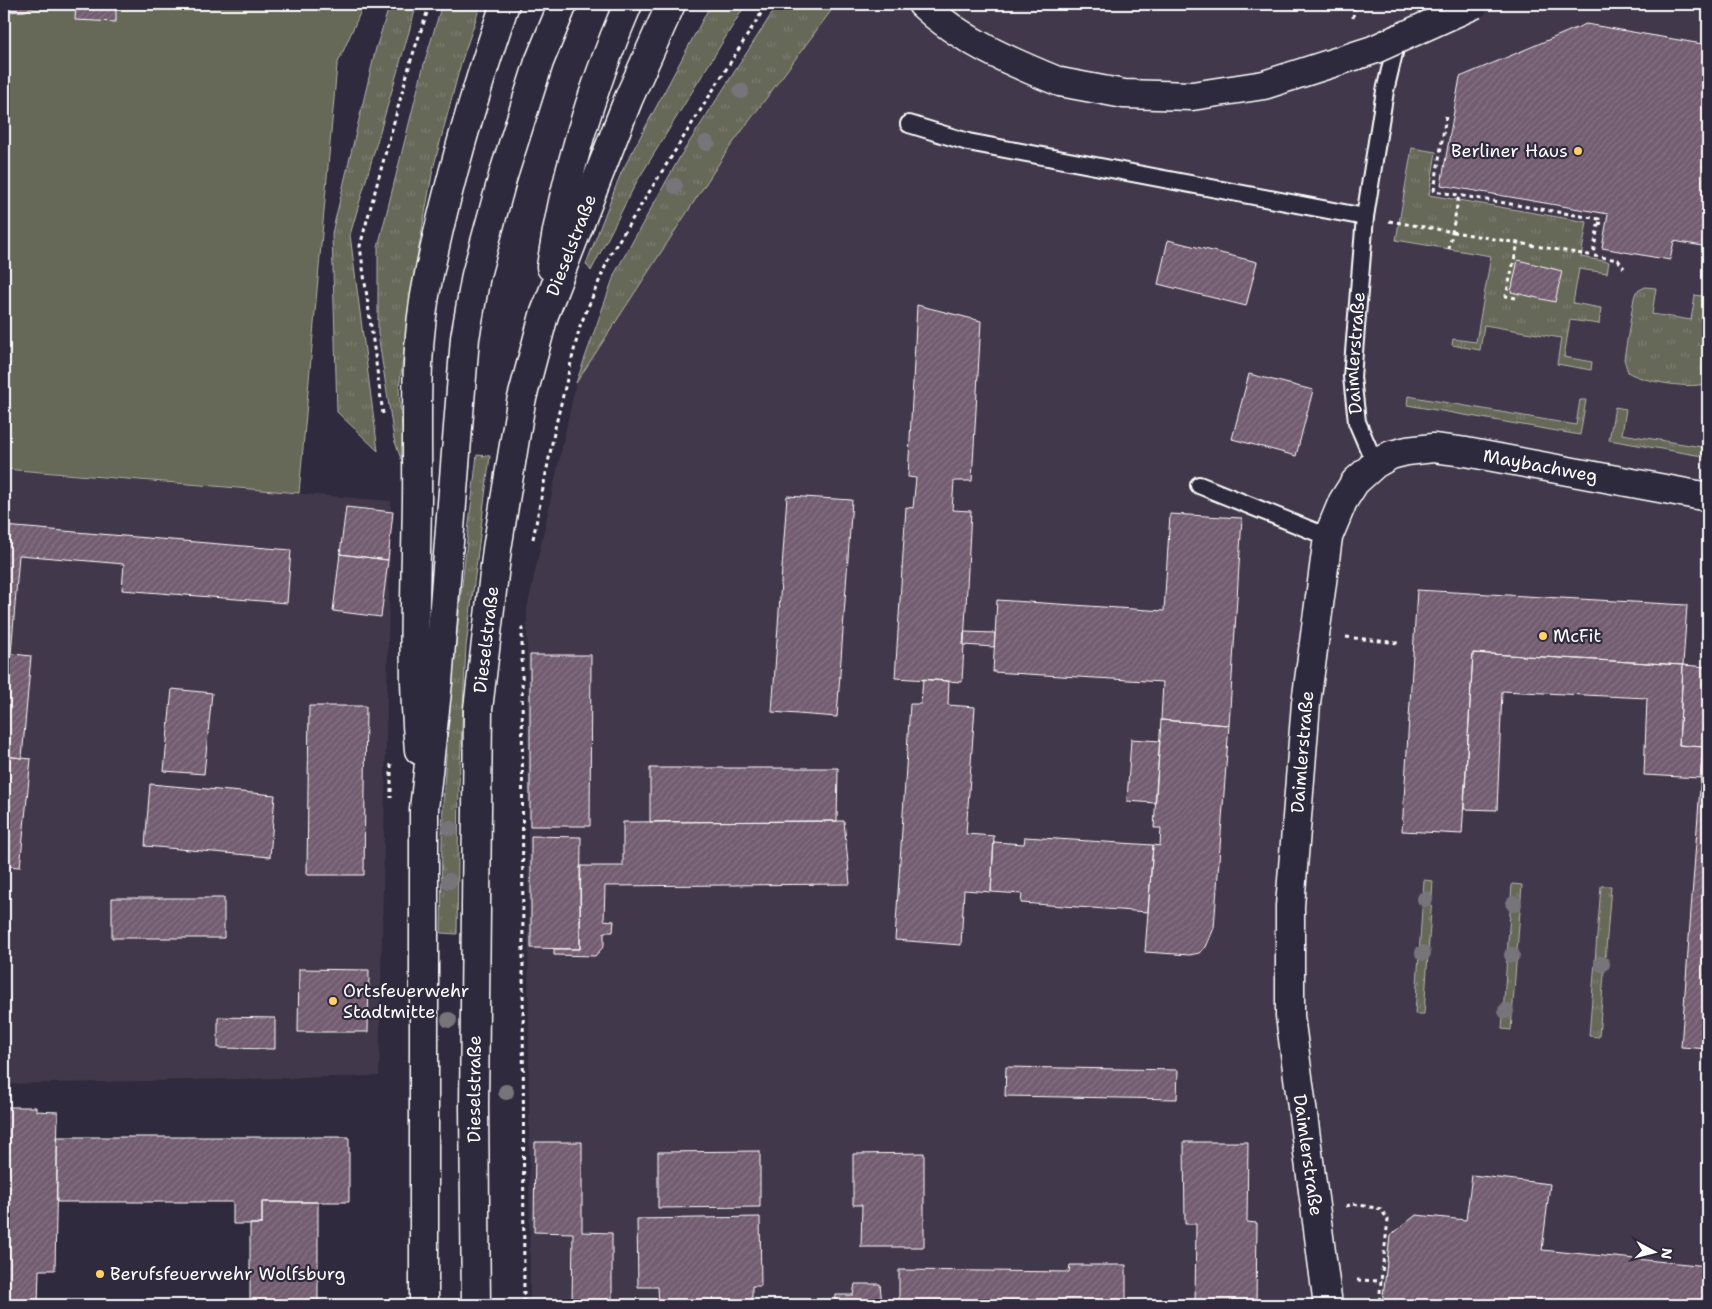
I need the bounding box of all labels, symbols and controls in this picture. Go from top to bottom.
place label: Berliner Haus [1451,139,1568,163]
marker: Berliner Haus [1572,145,1584,157]
street label: Dieselstraße [541,191,602,300]
street label: Daimlerstraße [1339,291,1371,415]
street label: Maybachweg [1481,443,1600,488]
street label: Dieselstraße [468,585,505,694]
place label: McFit [1553,624,1601,648]
marker: McFit [1537,630,1549,642]
street label: Daimlerstraße [1285,689,1320,814]
place label: Ortsfeuerwehr Stadtmitte [343,979,469,1024]
marker: Ortsfeuerwehr Stadtmitte [327,995,339,1007]
street label: Dieselstraße [462,1035,487,1143]
street label: Daimlerstraße [1288,1093,1328,1217]
north arrow [1630,1226,1680,1276]
text: N [1657,1247,1677,1260]
place label: Berufsfeuerwehr Wolfsburg [110,1262,346,1286]
marker: Berufsfeuerwehr Wolfsburg [94,1268,106,1280]

